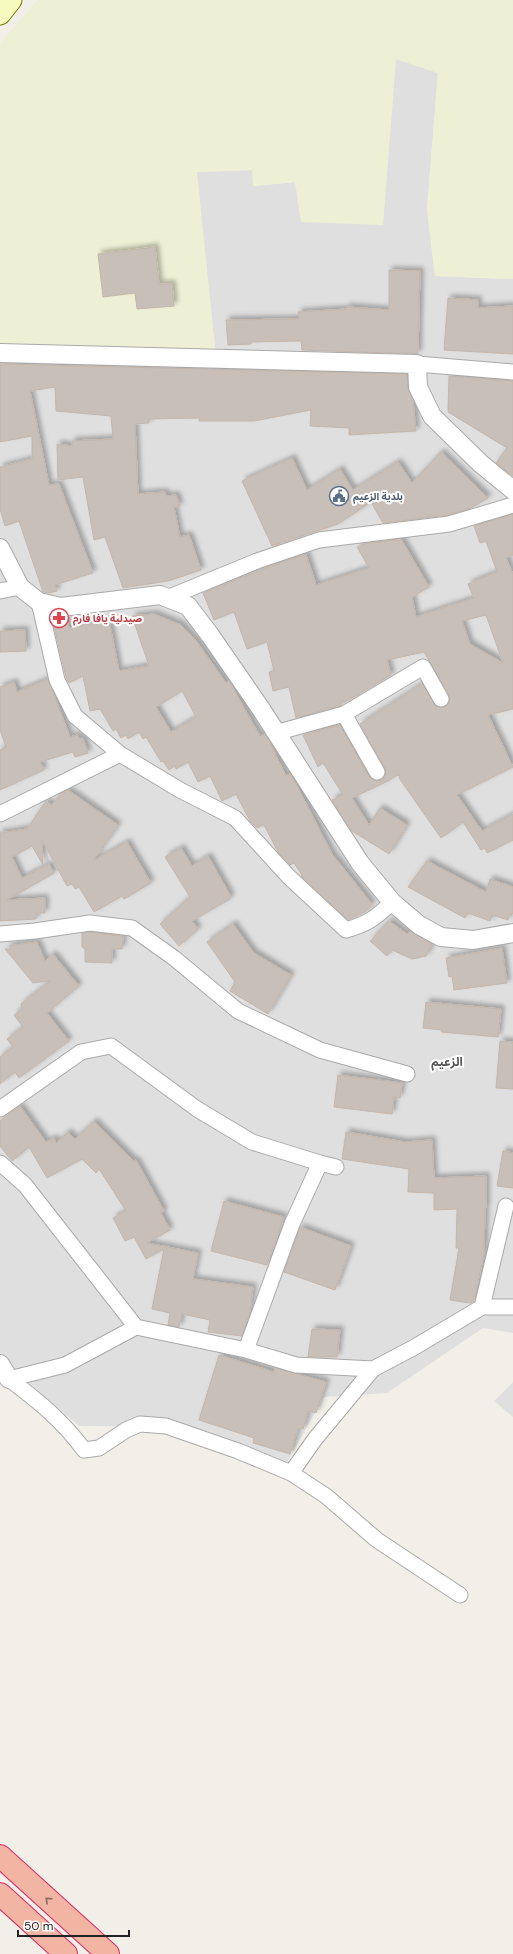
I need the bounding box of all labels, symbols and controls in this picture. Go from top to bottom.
public building icon: بلدية الزعيم [328,485,350,507]
place label: بلدية الزعيم [353,490,403,504]
pharmacy icon: صيدلية يافا فارم [48,607,70,629]
place label: صيدلية يافا فارم [73,612,143,626]
district label: الزعيم [431,1054,463,1071]
one-way arrow [46,1897,53,1904]
scale bar [18,1912,129,1938]
text: 50 m [24,1918,53,1934]

